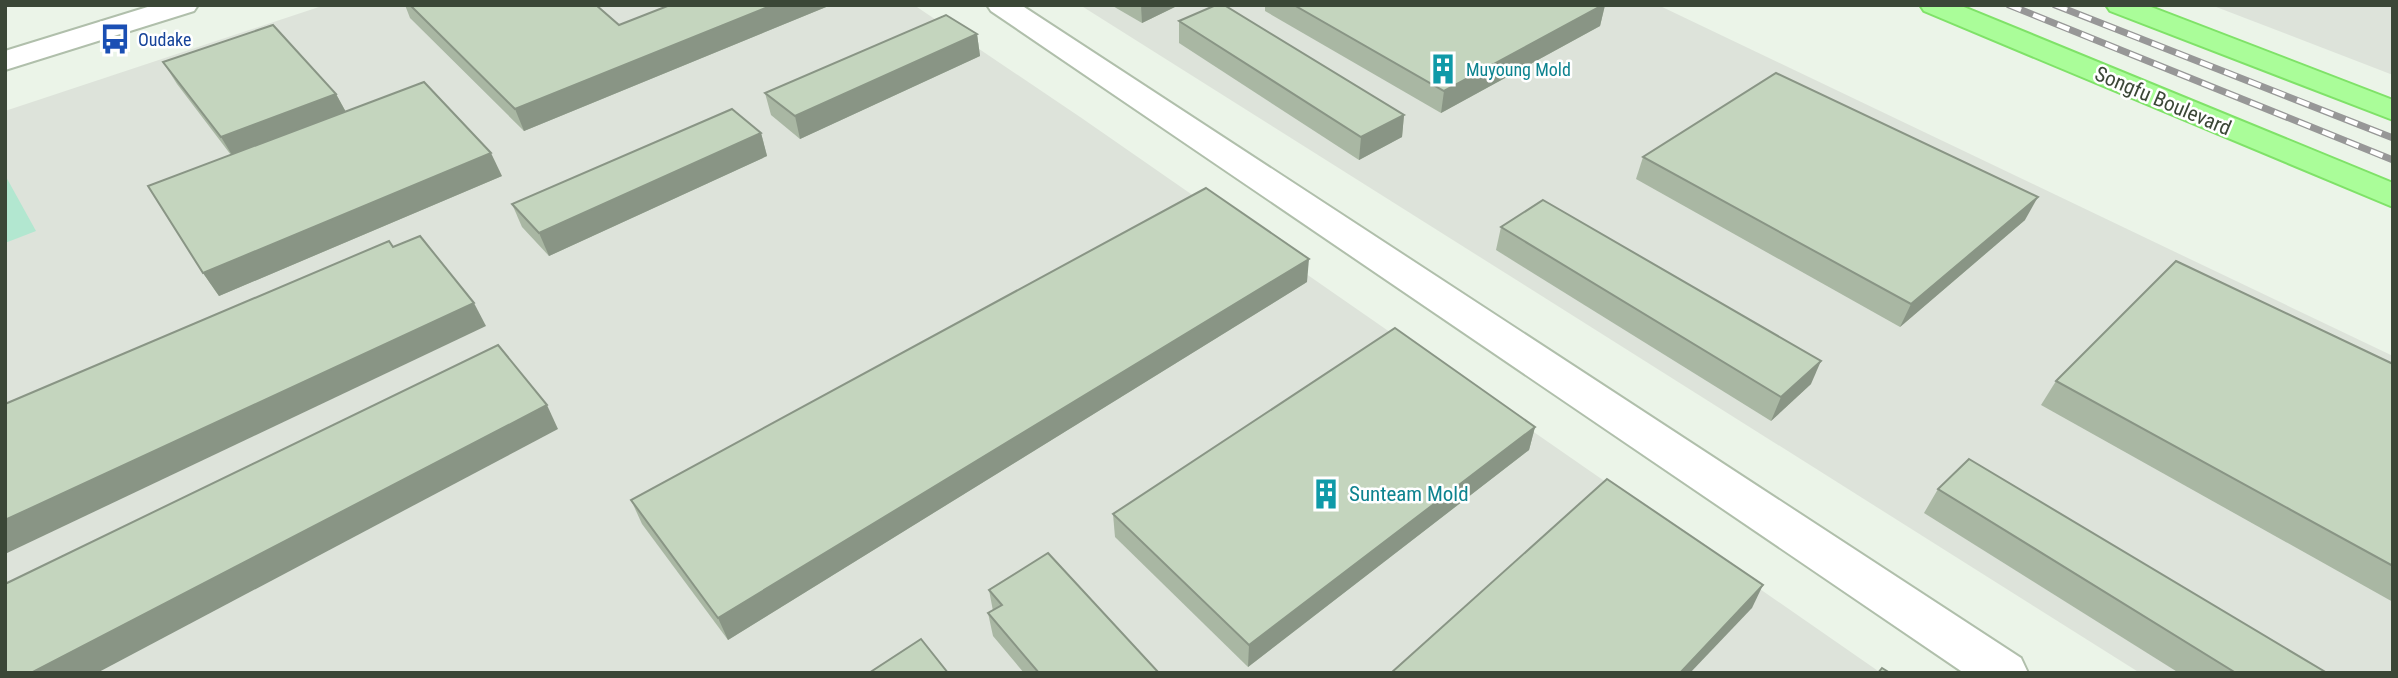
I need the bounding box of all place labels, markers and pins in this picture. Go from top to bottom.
bus stop icon: Oudake [98,22,132,56]
place label: Oudake [138,29,191,50]
building icon: Muyoung Mold [1426,52,1460,86]
place label: Muyoung Mold [1466,59,1571,80]
building icon: Sunteam Mold [1309,477,1343,511]
place label: Sunteam Mold [1349,482,1469,506]

